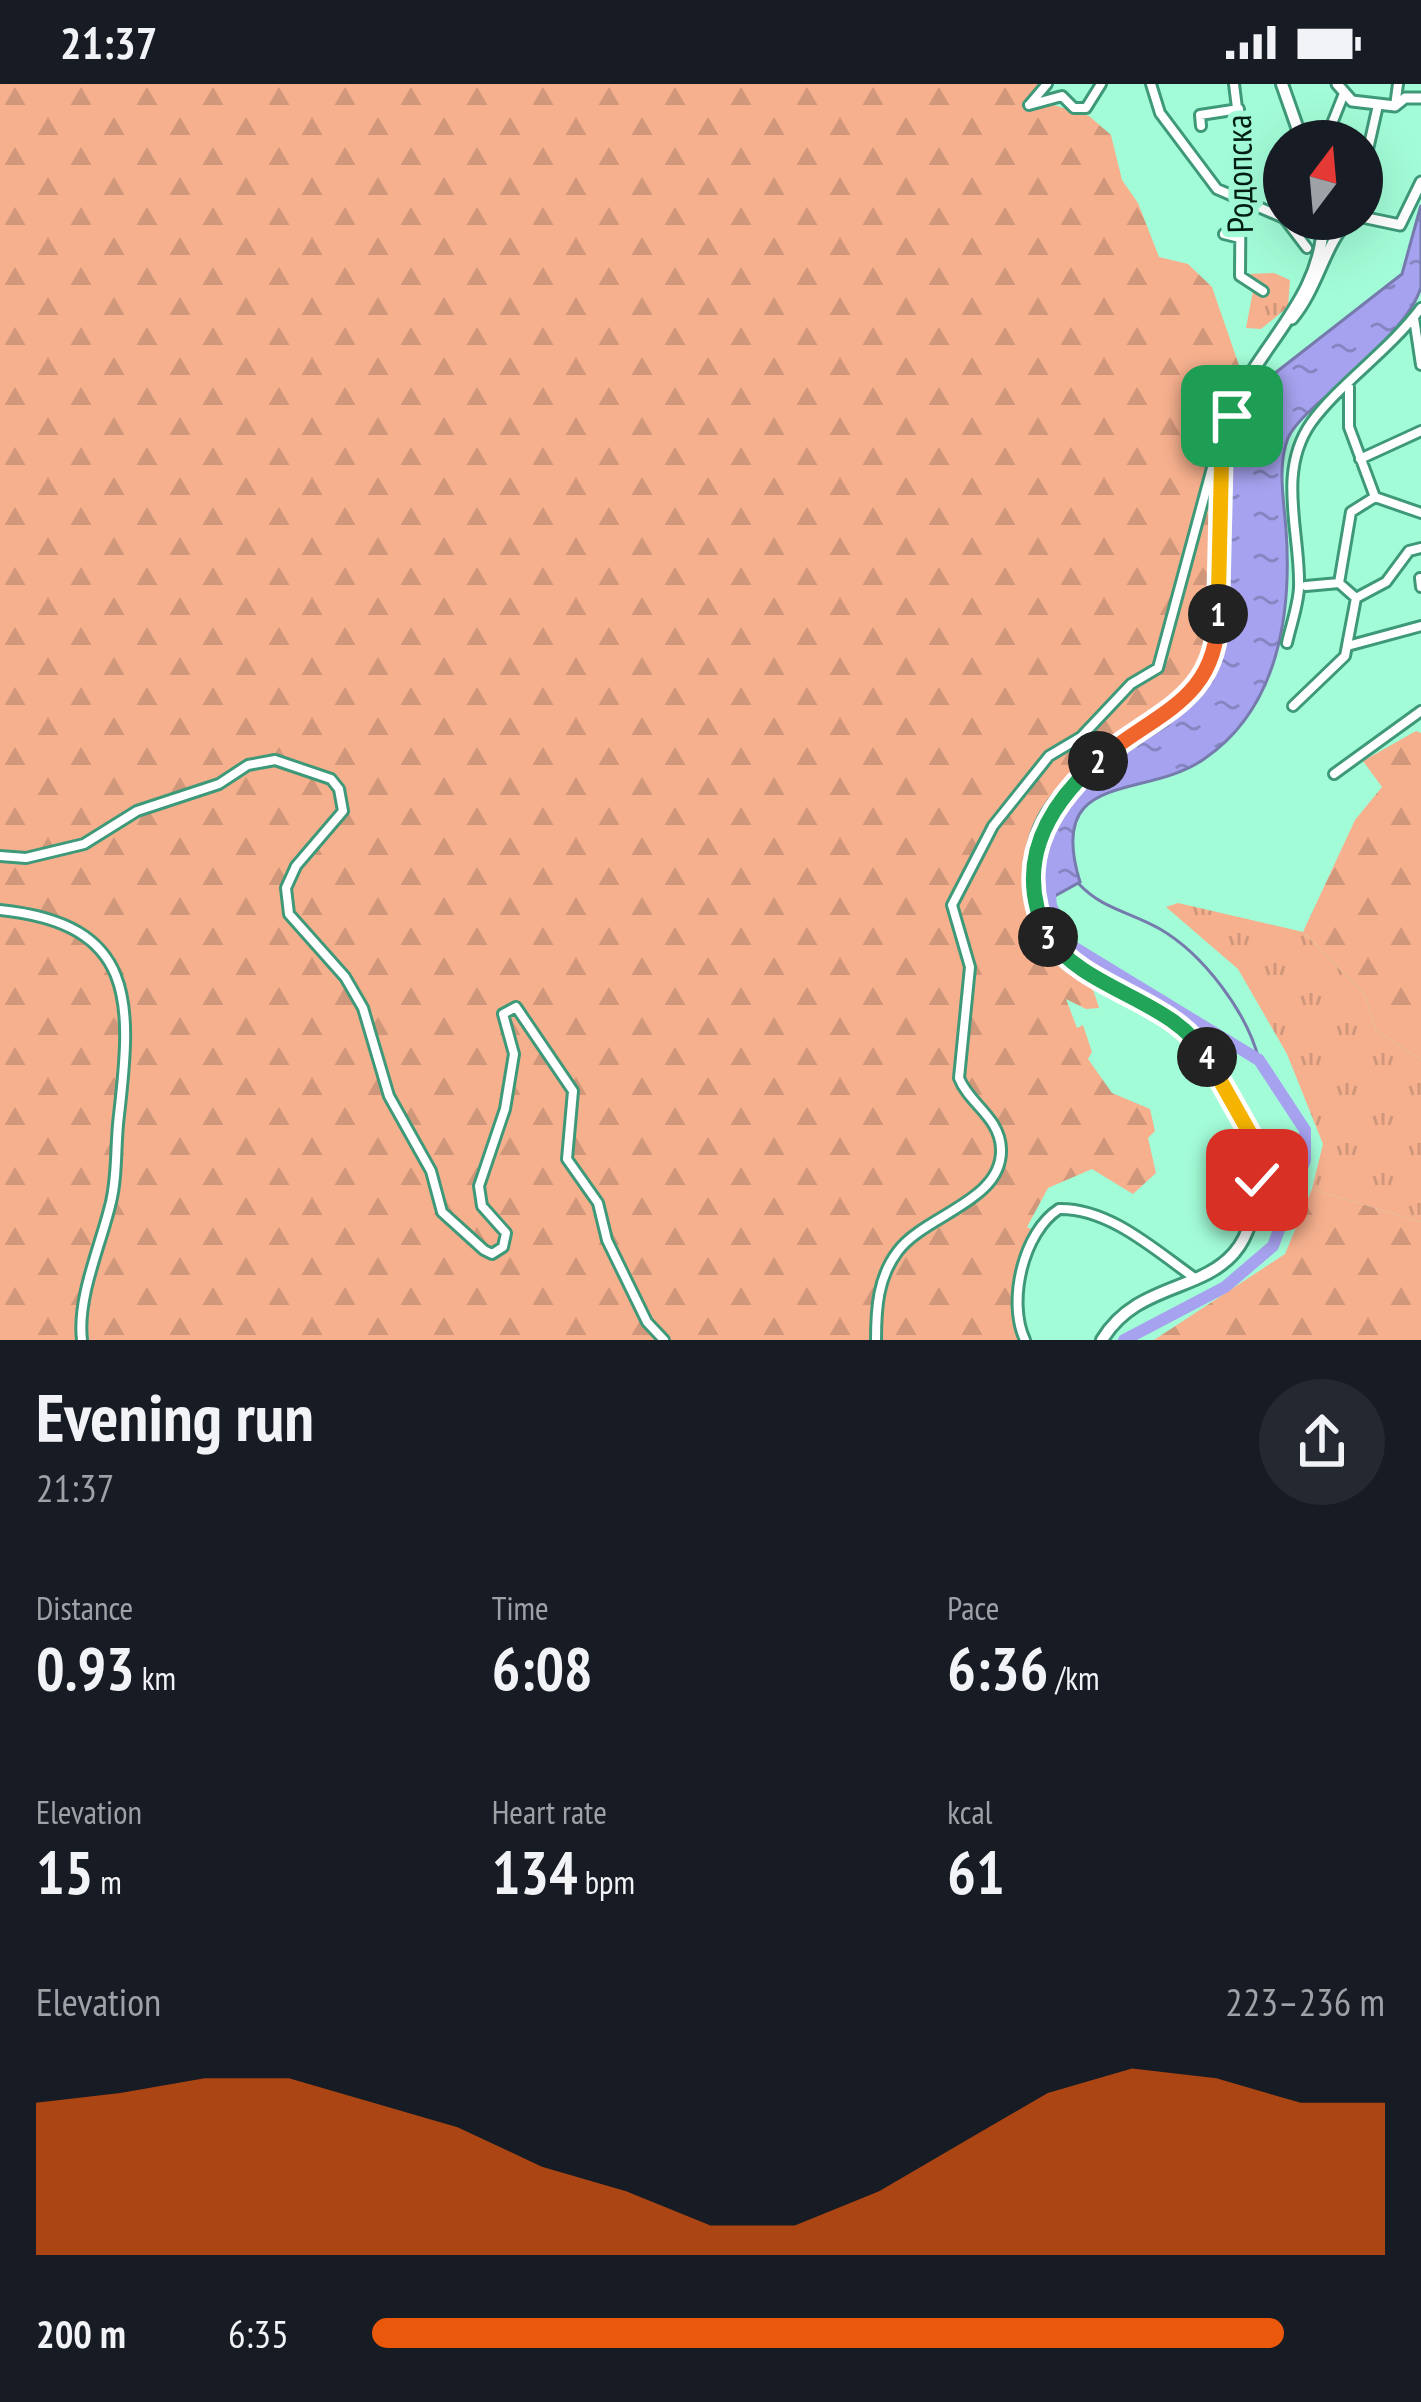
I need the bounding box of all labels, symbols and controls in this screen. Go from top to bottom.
text: 21:37 [60,13,157,71]
street label: Родопска [1214,114,1263,234]
north arrow [1263,120,1383,240]
map controls [1263,120,1383,240]
pin [1181,365,1283,467]
icon: arrive [1199,383,1265,449]
pin: 1 [1188,584,1248,644]
text: 1 [1210,592,1226,635]
pin: 2 [1068,731,1128,791]
text: 2 [1090,739,1106,782]
pin: 3 [1018,907,1078,967]
text: 3 [1040,915,1056,958]
pin: 4 [1177,1027,1237,1087]
text: 4 [1199,1035,1215,1078]
pin [1206,1129,1308,1231]
icon: check [1224,1147,1290,1213]
text: Evening run [36,1374,314,1459]
button: share [1259,1379,1385,1505]
text: 21:37 [36,1462,114,1513]
text: Distance [36,1586,133,1629]
text: Time [492,1586,549,1629]
text: Pace [947,1586,999,1629]
text: 0.93 [36,1629,135,1707]
text: 6:08 [492,1629,593,1707]
text: 6:36 [947,1629,1048,1707]
text: km [135,1656,176,1699]
text: /km [1048,1656,1099,1699]
text: Elevation [36,1790,142,1833]
text: Heart rate [492,1790,607,1833]
text: kcal [947,1790,992,1833]
text: 15 [36,1833,93,1911]
text: 134 [492,1833,578,1911]
text: 61 [947,1833,1005,1911]
text: m [93,1860,122,1903]
text: bpm [578,1860,635,1903]
text: Elevation [36,1976,161,2027]
text: 223–236 m [1225,1976,1385,2027]
text: 200 m [36,2308,126,2359]
text: 6:35 [228,2308,289,2359]

